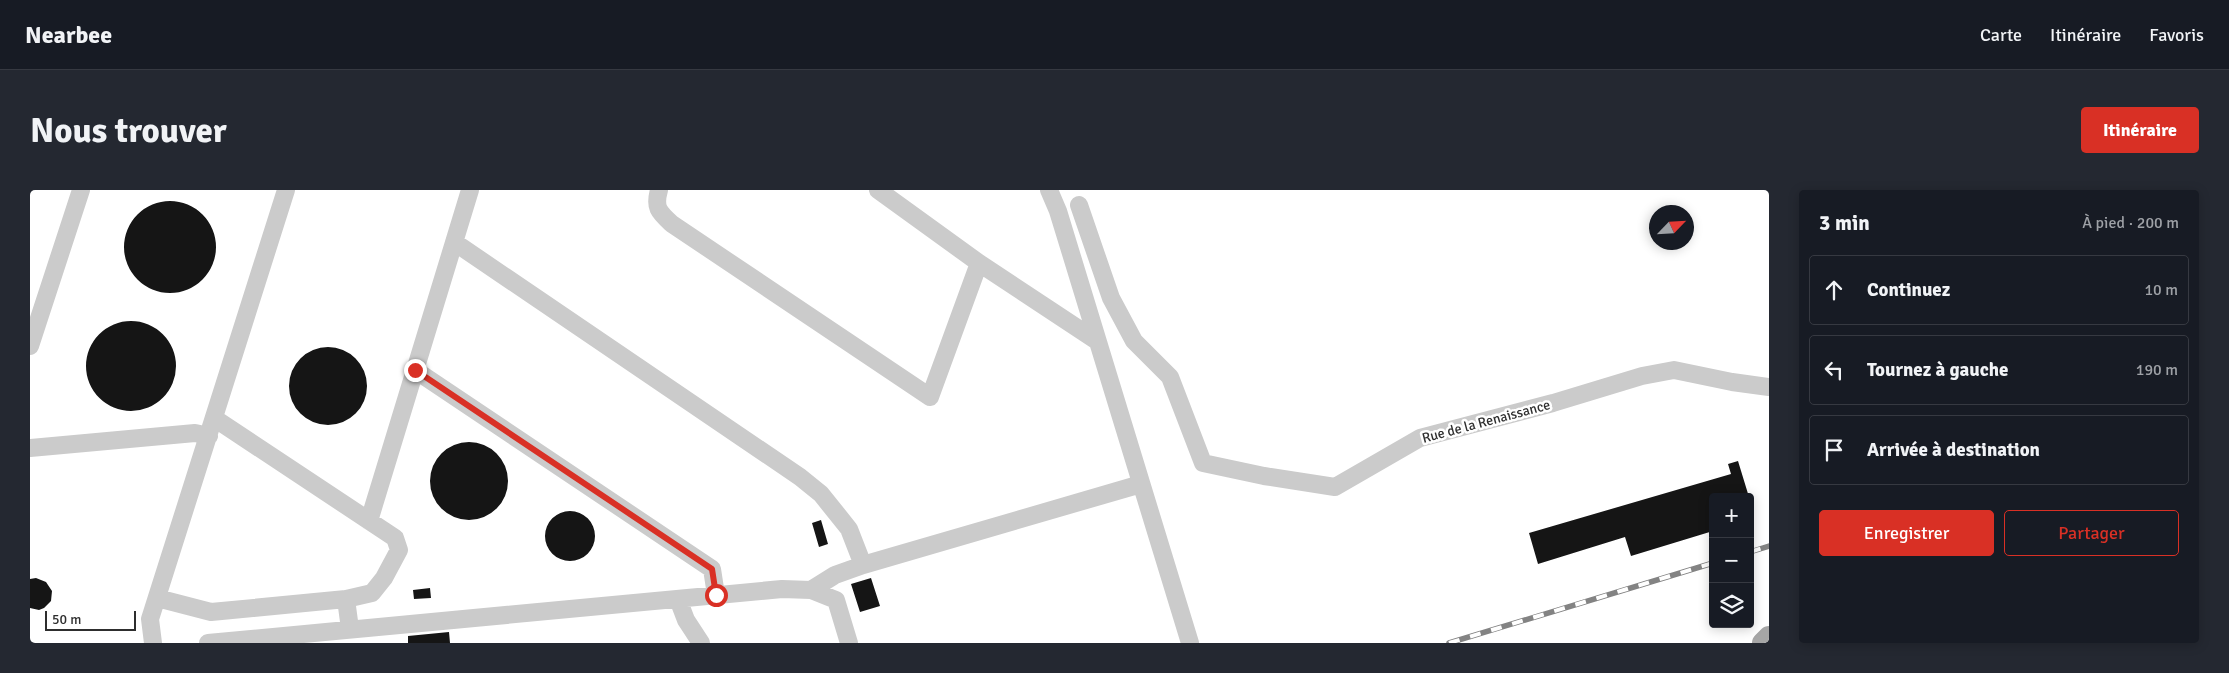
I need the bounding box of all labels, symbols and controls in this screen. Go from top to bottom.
text: Nearbee [25,20,112,50]
text: Carte [1980,24,2022,46]
text: Itinéraire [2050,24,2121,46]
text: Favoris [2149,24,2204,46]
button: Itinéraire [2081,107,2199,153]
text: Nous trouver [30,109,227,152]
north arrow [1649,205,1694,250]
text: 3 min [1819,210,1870,236]
text: À pied · 200 m [2082,213,2179,233]
icon: ahead [1820,276,1848,304]
text: Continuez [1867,278,1950,302]
text: 10 m [2144,280,2178,300]
icon: left [1820,356,1848,384]
text: Tournez à gauche [1867,358,2008,382]
route end [404,359,427,382]
text: 190 m [2136,360,2178,380]
street label: Rue de la Renaissance [1420,396,1552,447]
icon: arrive [1820,436,1848,464]
text: Arrivée à destination [1867,438,2040,462]
map controls [1709,493,1754,628]
button: + [1709,493,1754,538]
button: Enregistrer [1819,510,1994,556]
button: Partager [2004,510,2179,556]
button: − [1709,538,1754,583]
button: layers [1709,583,1754,628]
route start [705,584,728,607]
scale bar [45,608,136,631]
text: 50 m [52,611,81,628]

